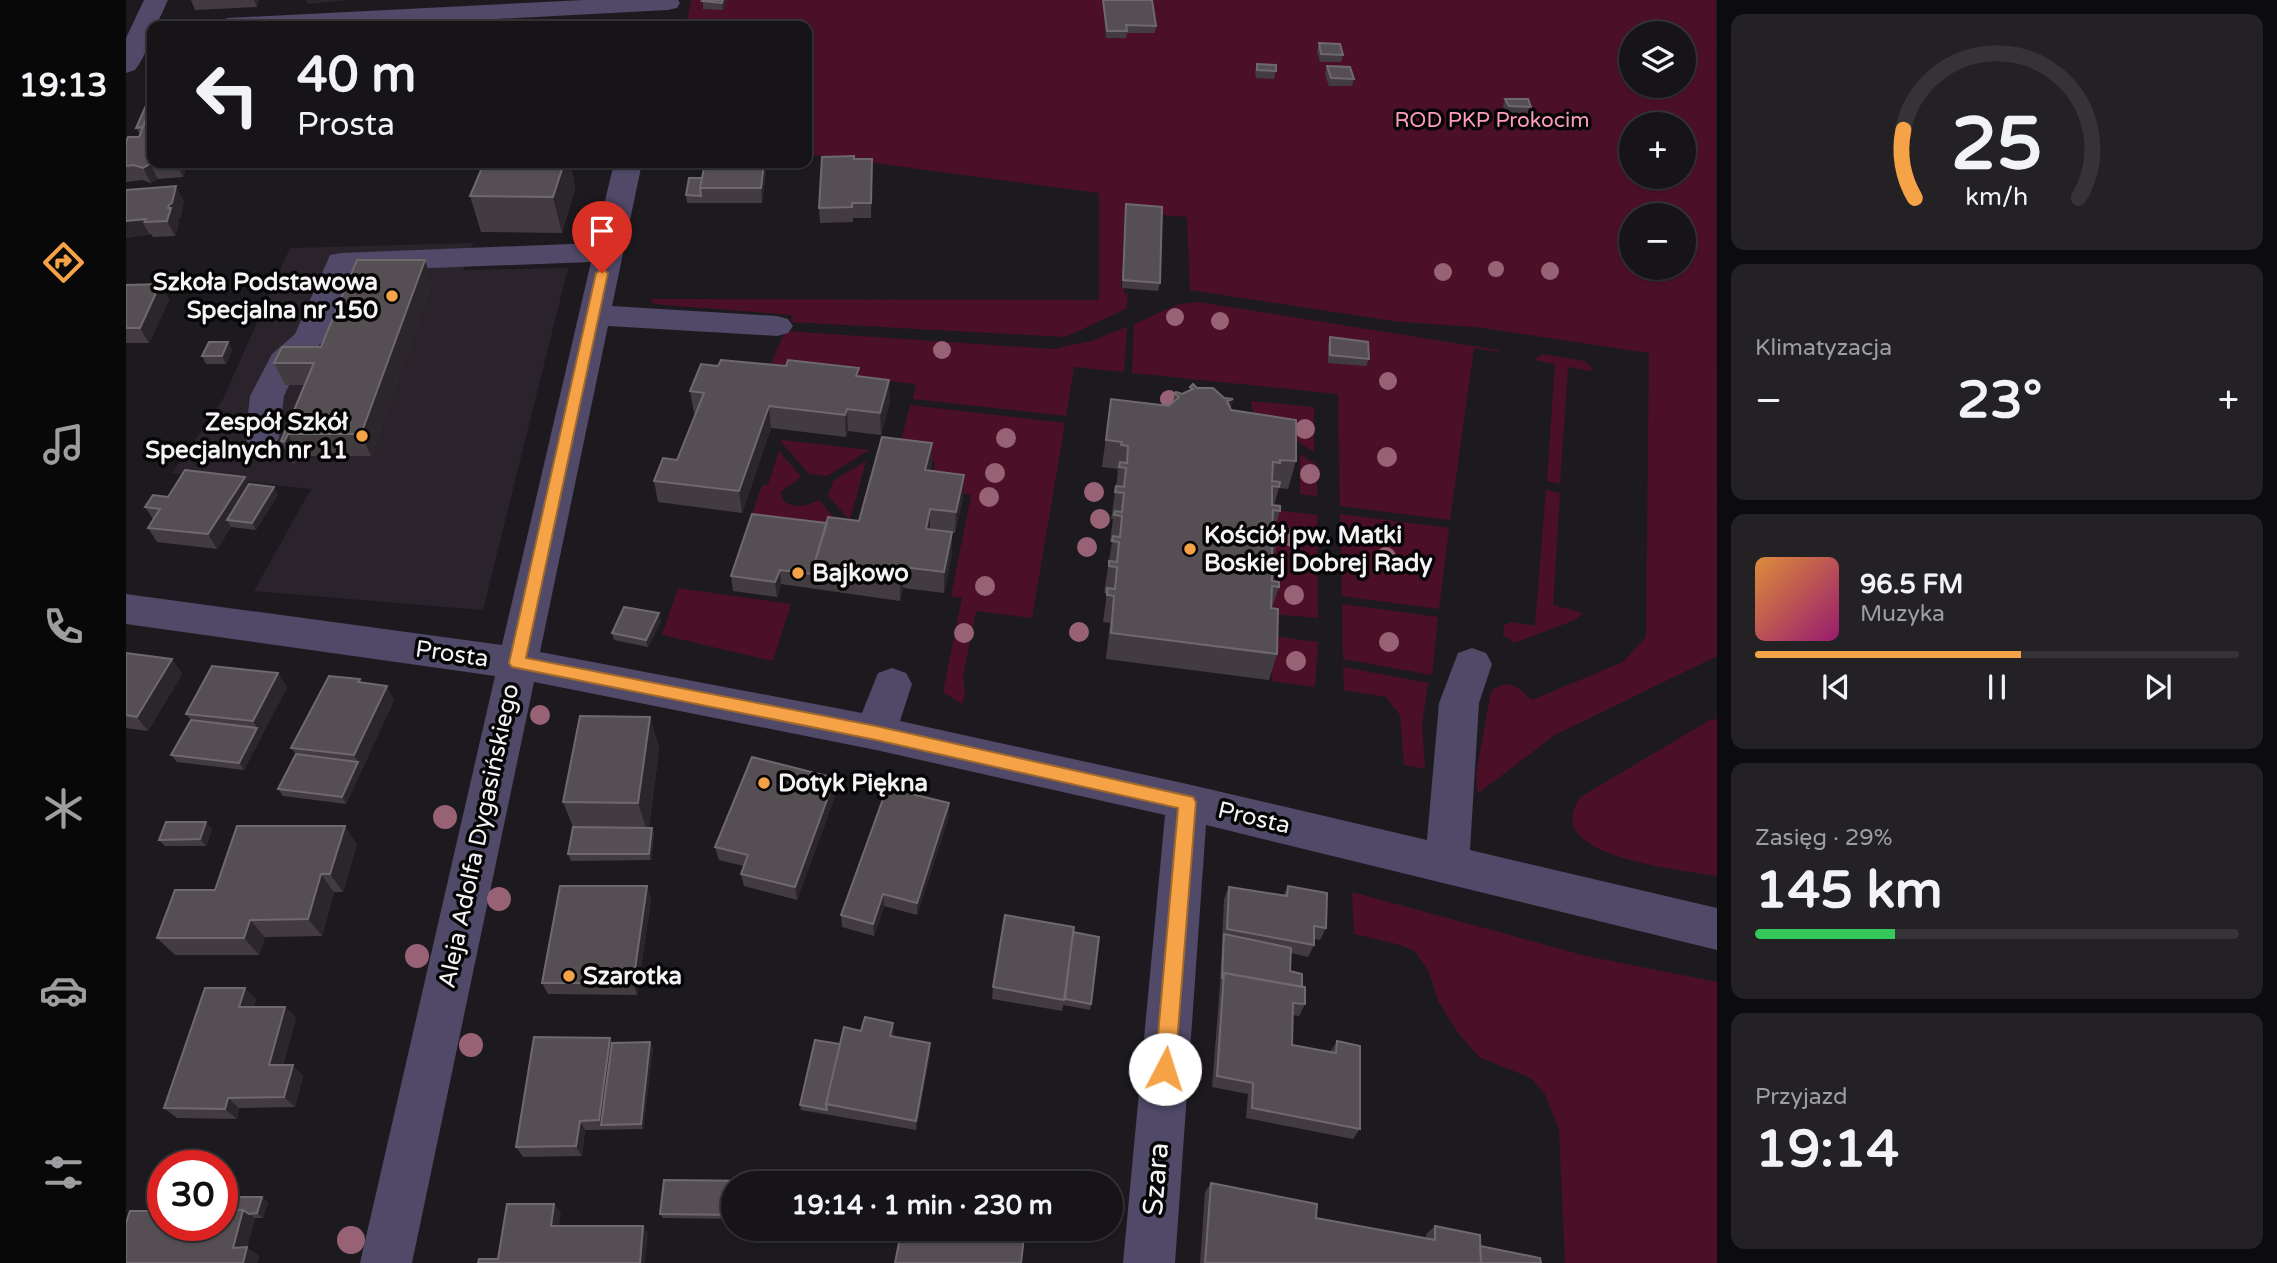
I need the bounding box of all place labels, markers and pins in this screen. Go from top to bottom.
pin [572,201,632,273]
place label: Szkoła Podstawowa Specjalna nr 150 [153,268,378,325]
marker: Szkoła Podstawowa Specjalna nr 150 [384,288,400,304]
place label: Zespół Szkół Specjalnych nr 11 [145,408,349,465]
marker: Zespół Szkół Specjalnych nr 11 [354,428,370,444]
place label: Kościół pw. Matki Boskiej Dobrej Rady [1204,521,1432,578]
marker: Kościół pw. Matki Boskiej Dobrej Rady [1182,541,1198,557]
place label: Bajkowo [812,559,909,588]
marker: Bajkowo [790,565,806,581]
place label: Dotyk Piękna [778,769,928,798]
marker: Dotyk Piękna [756,775,772,791]
place label: Szarotka [583,962,682,991]
marker: Szarotka [561,968,577,984]

